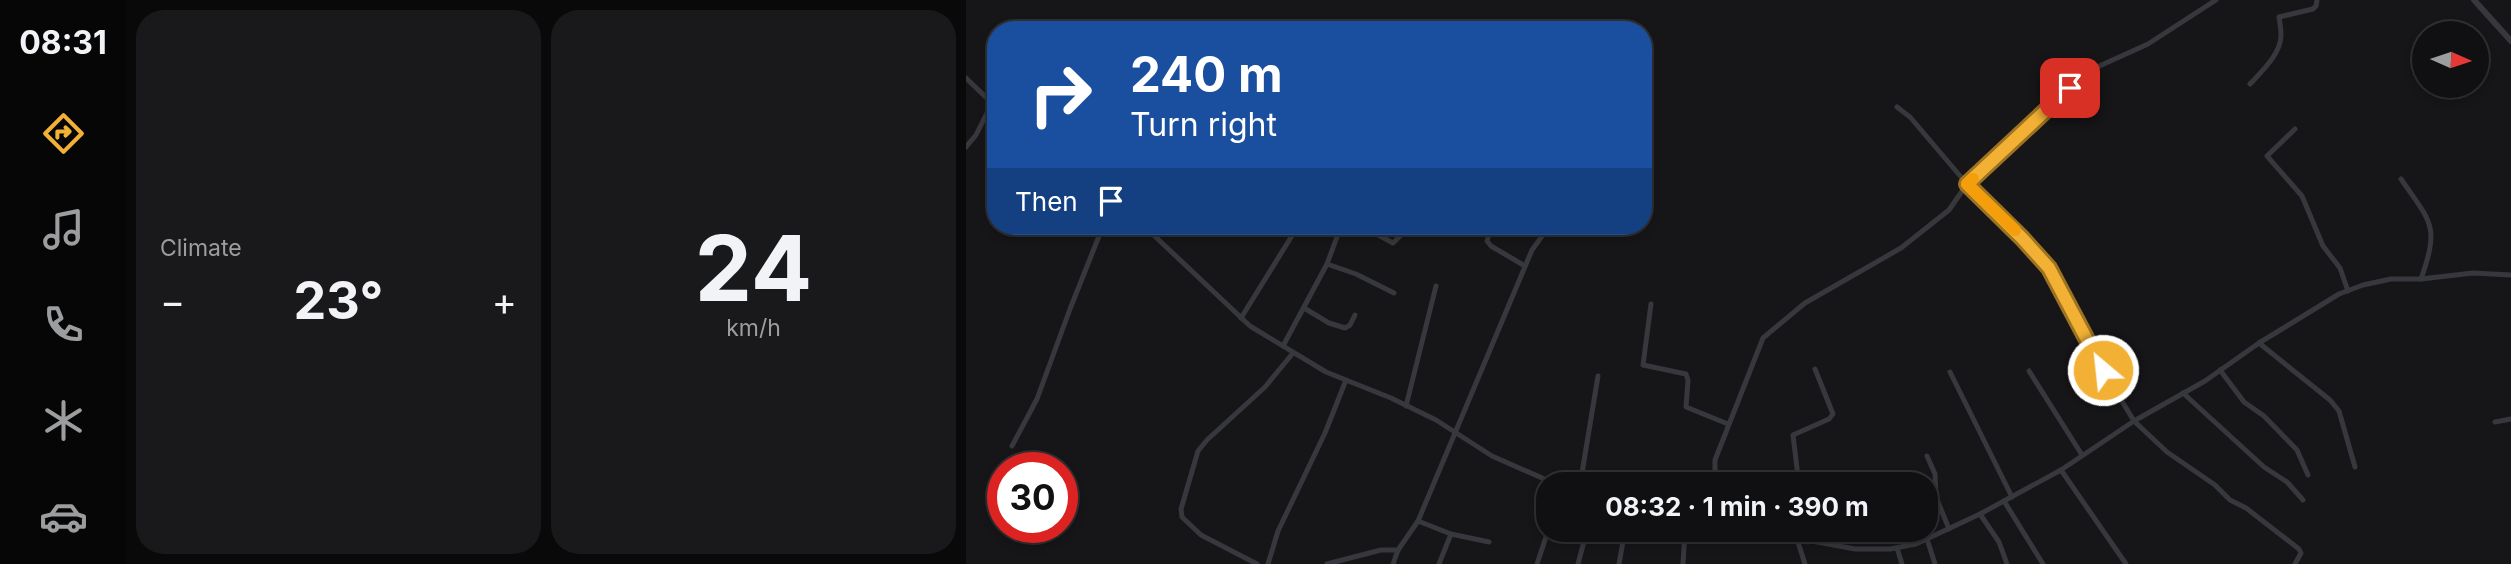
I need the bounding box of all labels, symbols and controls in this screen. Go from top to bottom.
north arrow [2412,21,2488,98]
map controls [2412,21,2489,98]
text: 08:31 [19,23,107,62]
text: 240 m [1130,45,1283,104]
icon: right [1015,49,1106,140]
pin [2040,58,2100,118]
icon: arrive [2051,69,2089,107]
text: Turn right [1130,105,1277,144]
icon: directions [39,109,88,158]
icon: arrive [1092,182,1130,220]
text: Then [1015,186,1078,217]
icon: music [39,205,88,254]
text: 24 [695,213,812,323]
text: Climate [160,234,242,262]
text: 23° [294,269,383,332]
text: − [160,278,185,324]
text: + [492,278,517,324]
icon: phone [39,300,88,349]
text: km/h [726,314,781,342]
position arrow [2066,333,2140,407]
icon: climate [39,396,88,445]
speed limit sign: 30 [987,452,1078,543]
text: 08:32 · 1 min · 390 m [1605,491,1869,522]
icon: car [39,492,88,541]

